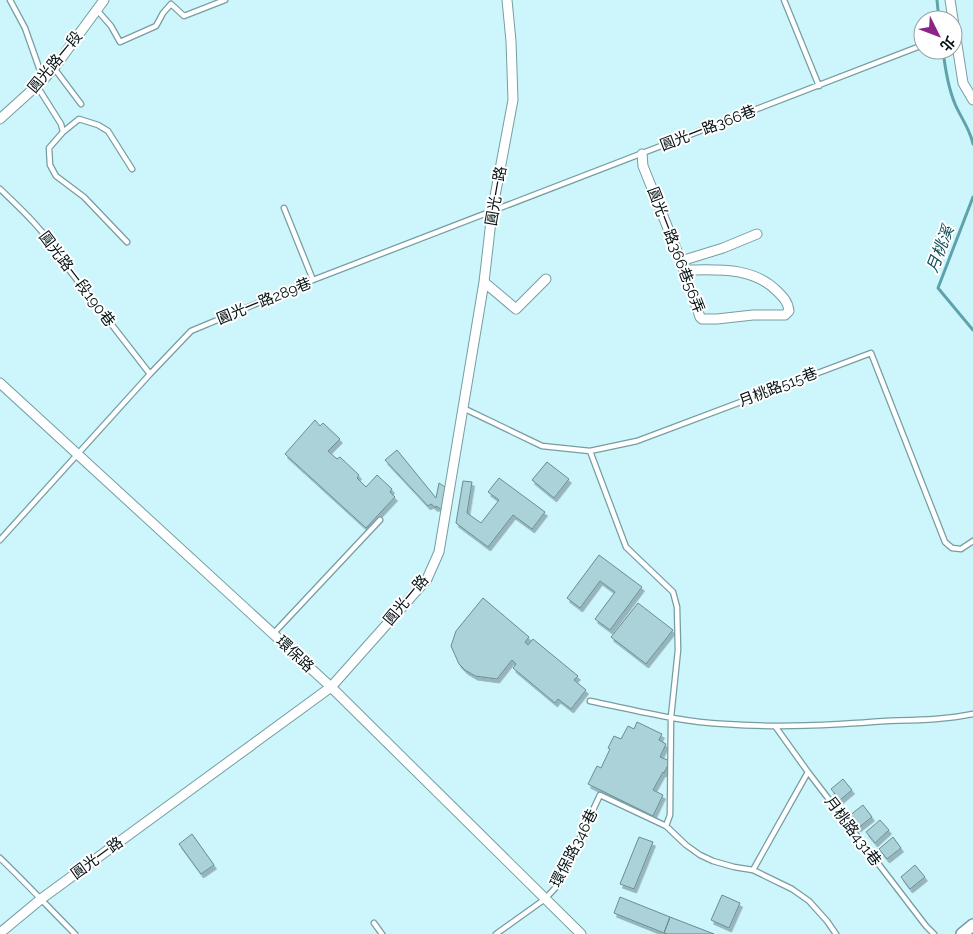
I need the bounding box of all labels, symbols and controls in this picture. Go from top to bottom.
north arrow [913,10,963,60]
street label: 圓光路一段 [24,27,86,97]
text: 北 [937,33,958,54]
street label: 圓光一路366巷 [658,101,758,155]
street label: 圓光一路 [482,165,510,227]
street label: 圓光一路366巷56弄 [644,185,708,315]
water label: 月桃溪 [923,221,958,275]
street label: 圓光路一段190巷 [35,228,119,330]
street label: 圓光一路289巷 [214,274,314,328]
street label: 月桃路515巷 [736,364,820,410]
street label: 圓光一路 [380,571,432,629]
street label: 環保路 [272,632,318,676]
street label: 月桃路431巷 [821,793,885,869]
street label: 環保路346巷 [547,806,601,890]
street label: 圓光一路 [67,833,127,883]

